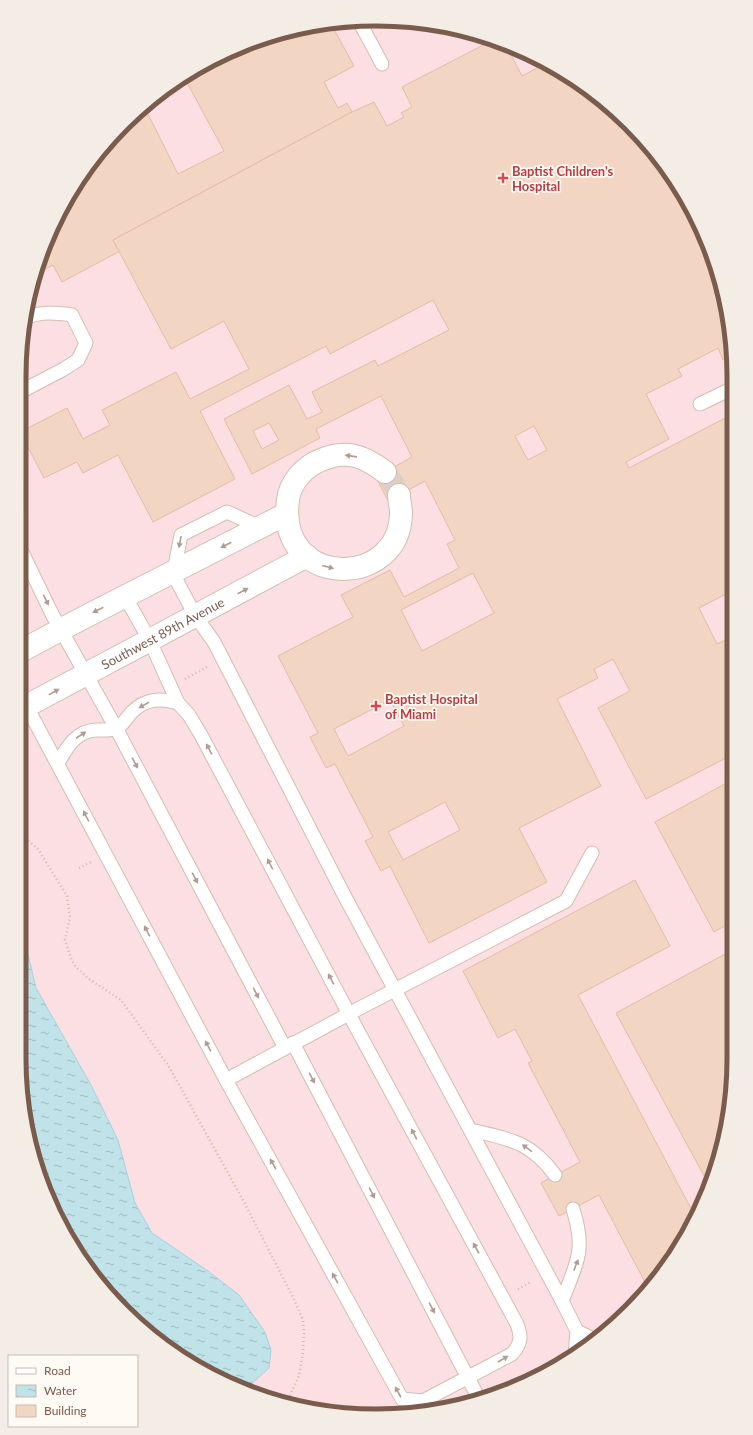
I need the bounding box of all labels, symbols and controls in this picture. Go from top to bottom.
place label: Baptist Children's Hospital [512,163,614,194]
marker: Baptist Children's Hospital [497,172,509,184]
one-way arrow [345,453,357,459]
one-way arrow [176,536,182,548]
one-way arrow [220,541,232,548]
one-way arrow [321,564,334,570]
one-way arrow [237,588,248,595]
street label: Southwest 89th Avenue [98,594,227,673]
one-way arrow [43,595,49,606]
one-way arrow [92,607,103,613]
one-way arrow [48,688,59,695]
place label: Baptist Hospital of Miami [385,691,478,722]
marker: Baptist Hospital of Miami [370,700,382,712]
one-way arrow [138,701,149,708]
one-way arrow [76,731,86,739]
one-way arrow [206,743,212,755]
one-way arrow [131,757,138,768]
one-way arrow [83,810,90,822]
one-way arrow [266,858,273,870]
one-way arrow [192,872,198,883]
one-way arrow [144,925,150,937]
one-way arrow [327,973,334,985]
one-way arrow [252,987,259,998]
one-way arrow [205,1040,211,1052]
one-way arrow [308,1072,315,1084]
one-way arrow [411,1128,417,1140]
one-way arrow [522,1144,533,1152]
one-way arrow [269,1159,276,1170]
one-way arrow [369,1187,375,1199]
one-way arrow [473,1242,479,1254]
one-way arrow [574,1258,580,1270]
one-way arrow [332,1272,339,1284]
one-way arrow [429,1302,436,1314]
legend [8,1355,138,1427]
one-way arrow [497,1355,509,1362]
text: Road [44,1363,71,1378]
text: Water [44,1383,77,1398]
one-way arrow [395,1386,402,1398]
text: Building [44,1403,87,1418]

